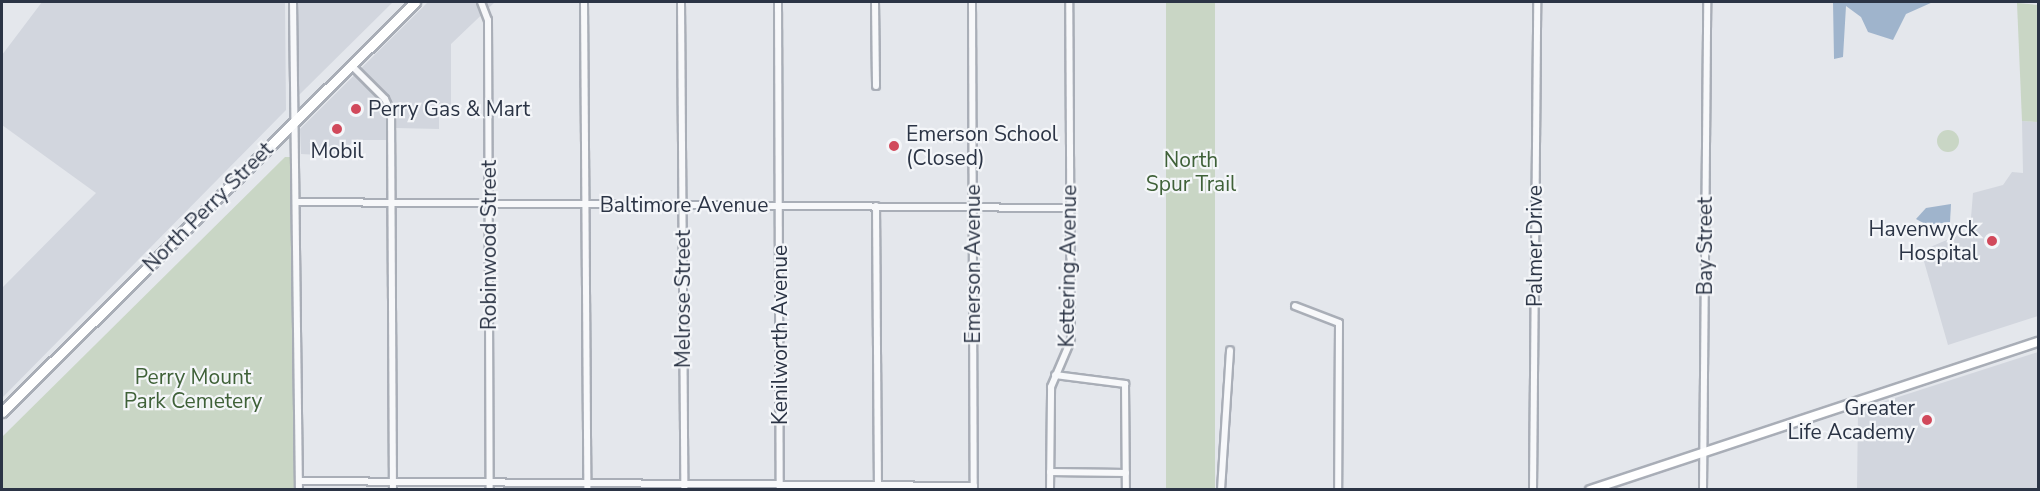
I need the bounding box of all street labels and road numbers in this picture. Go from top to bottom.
street label: North Perry Street [138,137,278,277]
street label: Robinwood Street [476,160,502,330]
street label: Emerson Avenue [960,184,986,344]
street label: Kettering Avenue [1054,184,1082,348]
street label: Palmer Drive [1522,185,1548,307]
street label: Baltimore Avenue [600,192,768,218]
street label: Bay Street [1692,197,1718,295]
street label: Melrose Street [670,230,696,368]
street label: Kenilworth Avenue [767,245,793,425]

